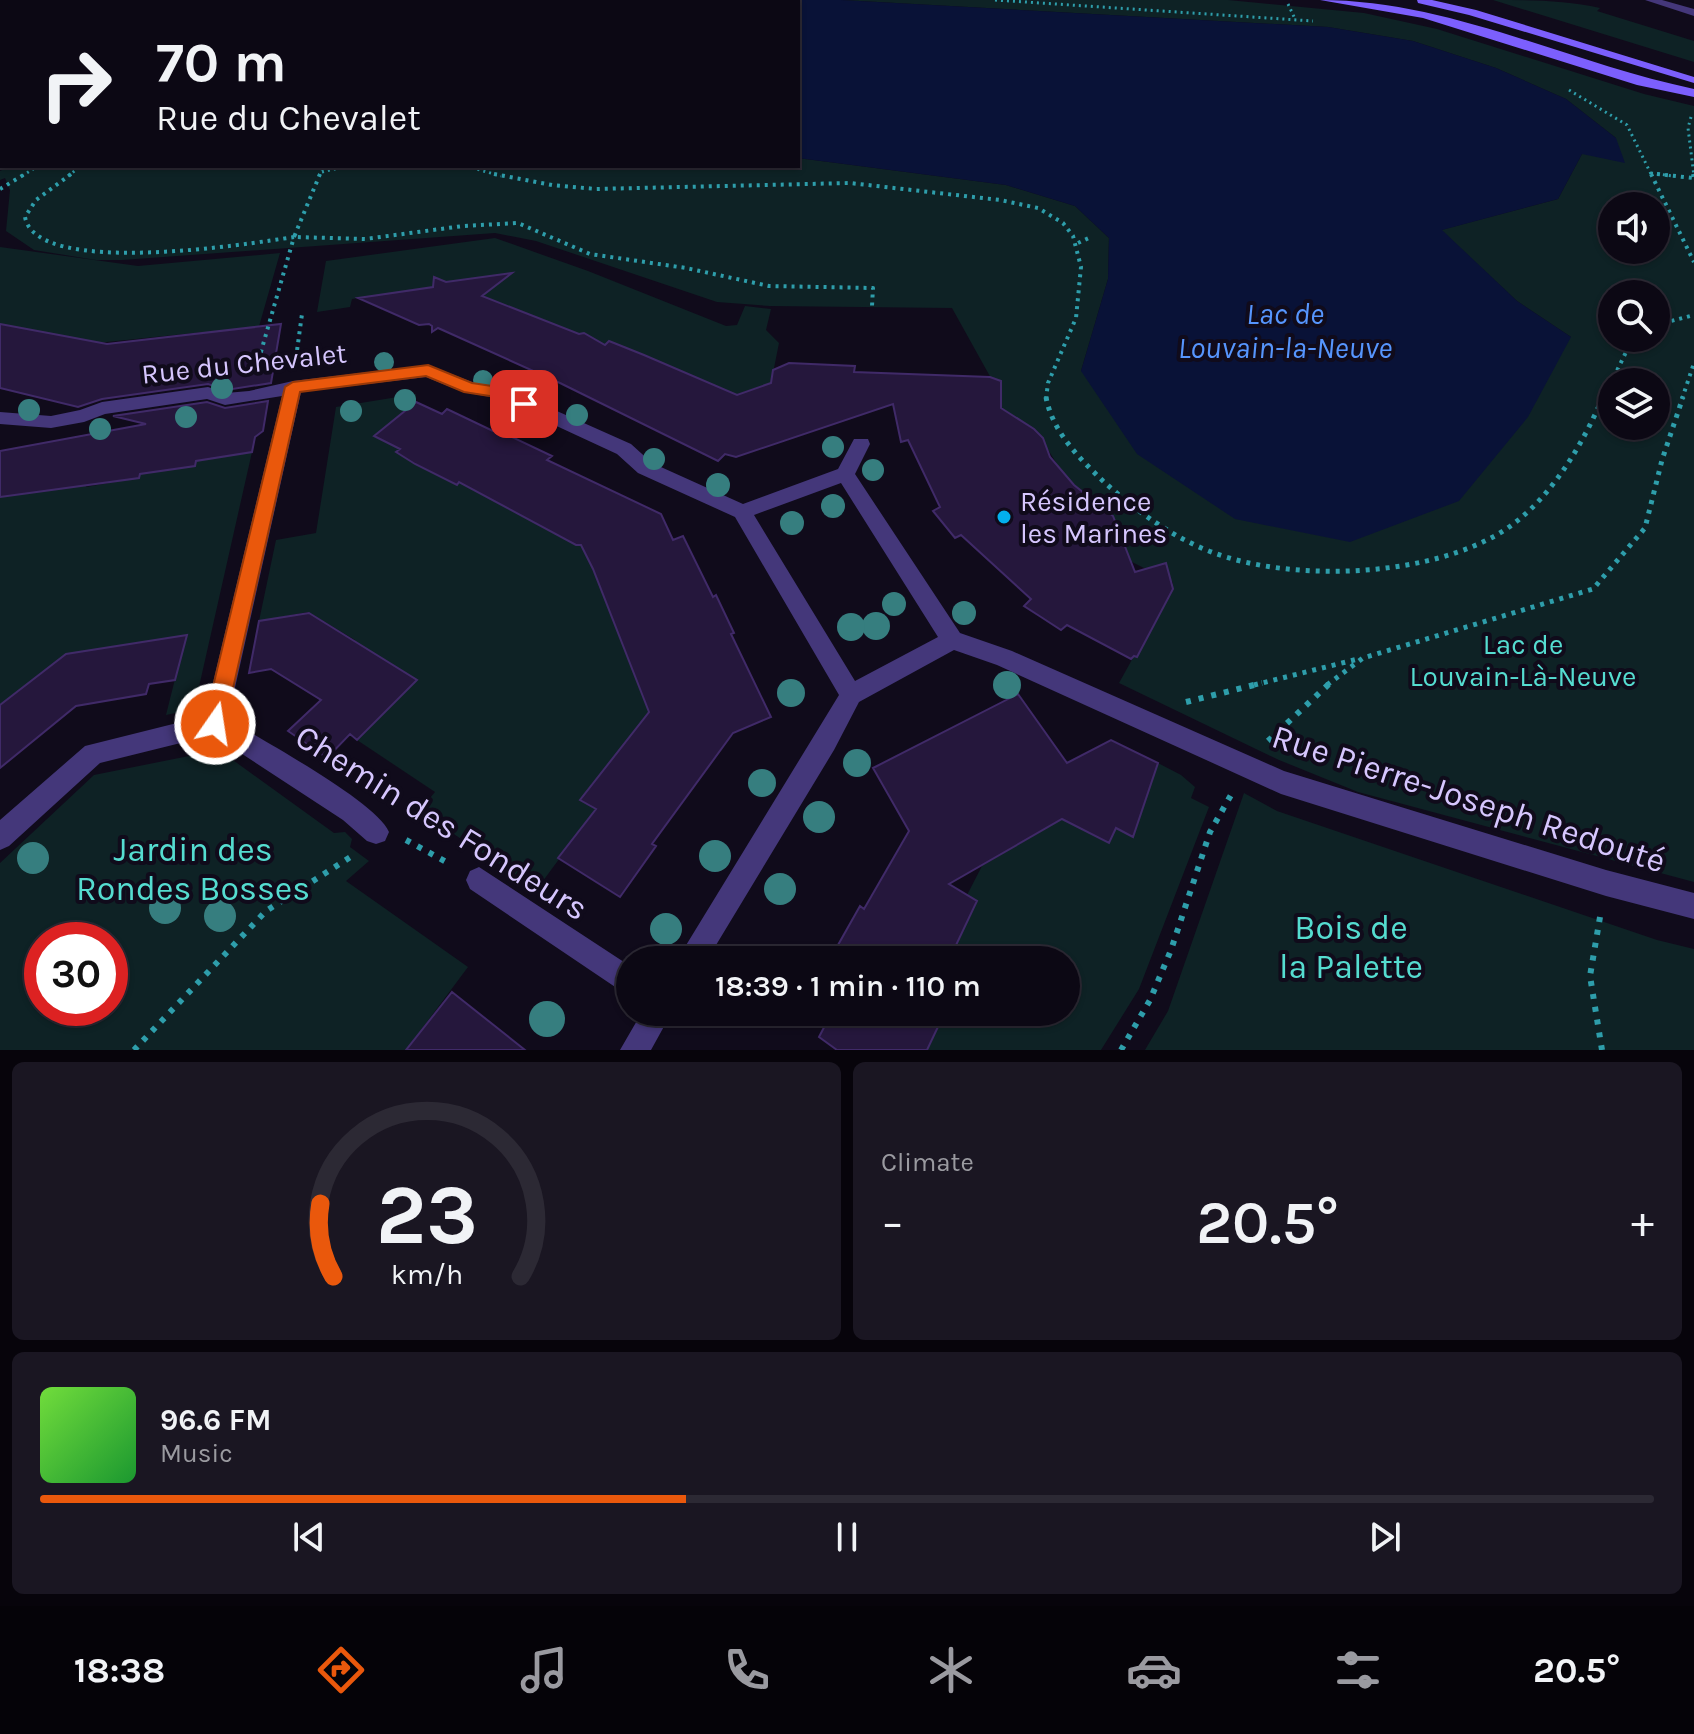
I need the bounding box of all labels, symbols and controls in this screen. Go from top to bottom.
text: 70 m [156,30,287,95]
icon: right [24,32,128,136]
text: Rue du Chevalet [156,97,421,139]
map controls [1598,192,1670,440]
button: sound [1598,192,1670,264]
button: search [1598,280,1670,352]
water label: Lac de Louvain-la-Neuve [1178,296,1392,366]
street label: Rue du Chevalet [140,336,348,391]
button: layers [1598,368,1670,440]
pin [490,370,558,438]
icon: arrive [502,382,546,426]
place label: Résidence les Marines [1020,485,1167,550]
marker: Résidence les Marines [995,508,1013,526]
park label: Lac de Louvain-Là-Neuve [1410,628,1637,693]
position arrow [173,682,257,766]
street label: Rue Pierre-Joseph Redouté [1267,716,1670,882]
street label: Chemin des Fondeurs [288,717,595,929]
park label: Jardin des Rondes Bosses [76,830,310,909]
park label: Bois de la Palette [1279,908,1423,987]
speed limit sign: 30 [24,922,128,1026]
text: 18:39 · 1 min · 110 m [715,968,981,1004]
text: Climate [881,1147,974,1178]
text: 23 [375,1167,478,1264]
text: 20.5° [1196,1188,1339,1258]
text: − [881,1197,904,1248]
text: + [1631,1197,1654,1248]
text: km/h [390,1258,463,1291]
text: 96.6 FM [160,1402,271,1438]
text: Music [160,1438,233,1469]
icon: previous [287,1515,331,1559]
icon: pause [825,1515,869,1559]
icon: next [1363,1515,1407,1559]
icon: directions [313,1642,369,1698]
icon: music [516,1642,572,1698]
icon: phone [719,1642,775,1698]
icon: climate [923,1642,979,1698]
icon: car [1126,1642,1182,1698]
icon: filters [1330,1642,1386,1698]
text: 18:38 [74,1649,165,1691]
text: 20.5° [1533,1649,1620,1691]

